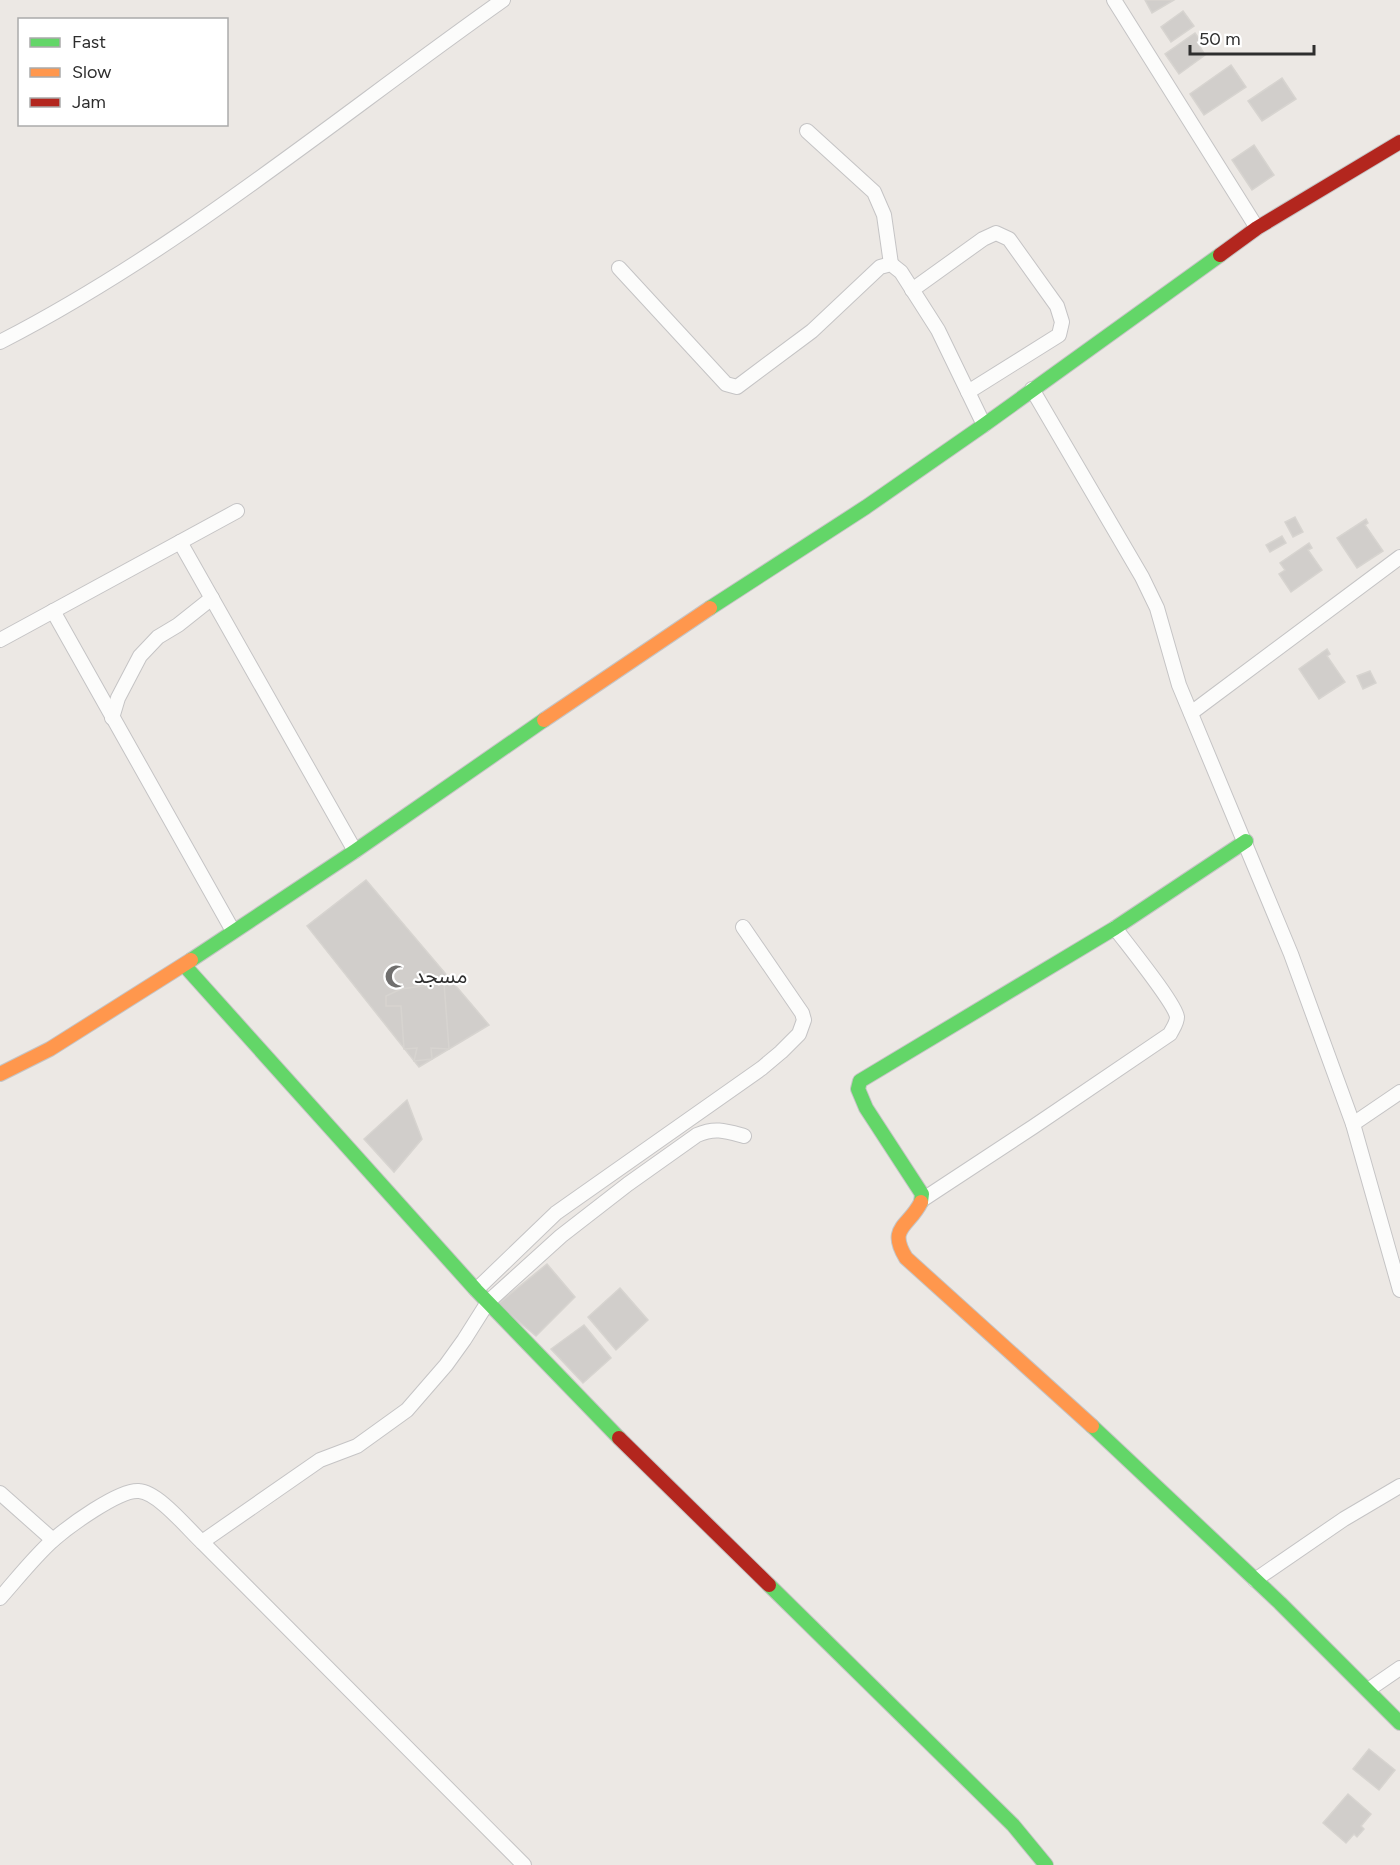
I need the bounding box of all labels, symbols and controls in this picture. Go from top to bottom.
legend [18,18,228,126]
scale bar [1190,18,1314,56]
text: 50 m [1199,28,1241,50]
text: Fast [72,31,106,53]
text: Slow [72,61,111,83]
text: Jam [72,91,106,113]
mosque icon: مسجد [383,963,409,989]
place label: مسجد [414,963,467,988]

